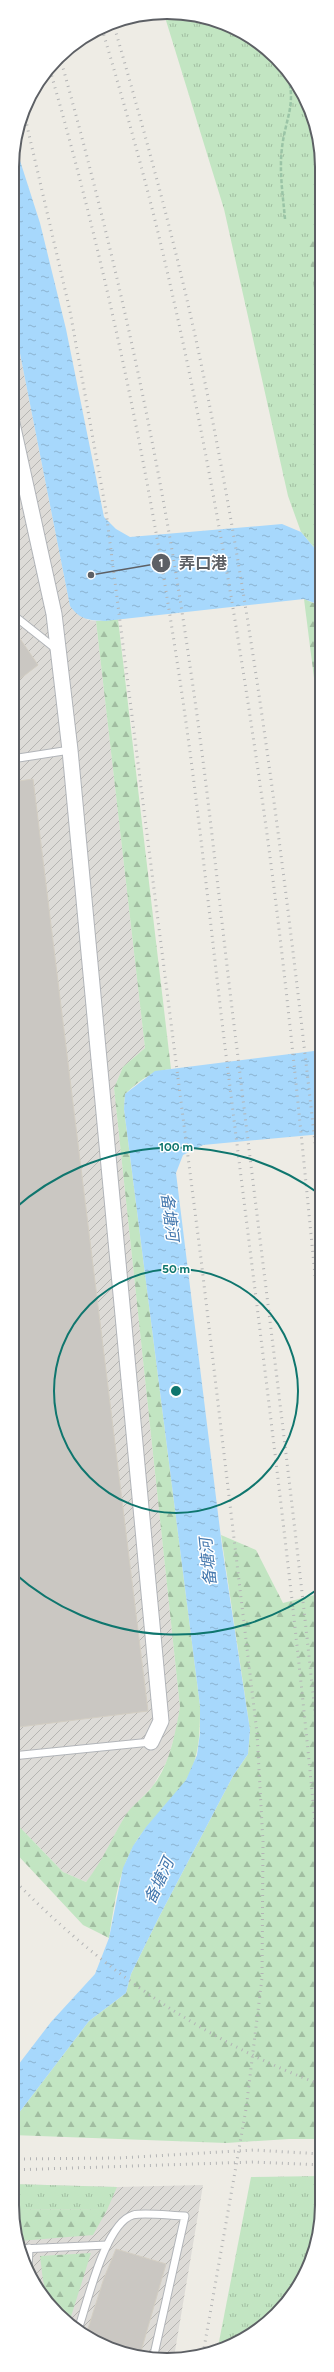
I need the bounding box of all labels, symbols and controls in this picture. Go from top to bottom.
callout: 弄口港 [151,549,235,577]
text: 弄口港 [179,554,227,573]
text: 1 [158,556,164,570]
text: 100 m [159,1140,193,1154]
water label: 备塘河 [158,1192,183,1245]
text: 50 m [162,1262,190,1276]
centre of rings [169,1384,183,1398]
water label: 备塘河 [196,1534,220,1587]
water label: 备塘河 [140,1853,179,1907]

